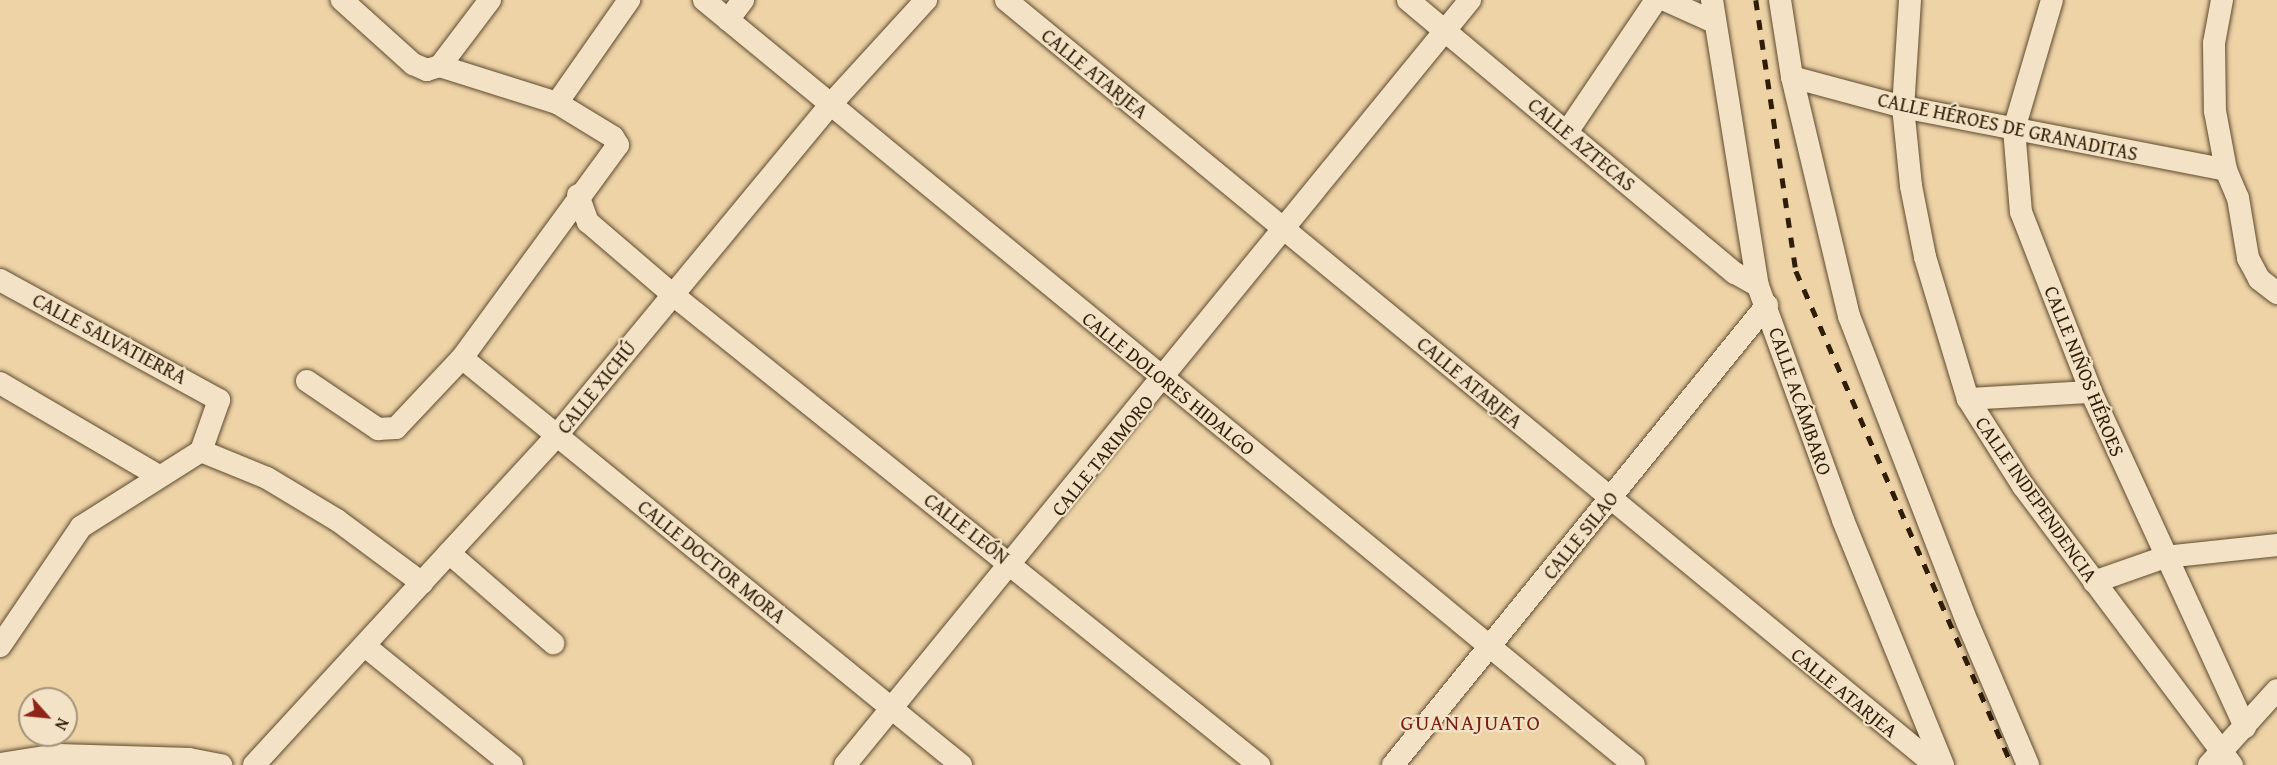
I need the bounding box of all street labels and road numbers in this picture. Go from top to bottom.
street label: CALLE ATARJEA [1037,23,1153,123]
street label: CALLE HÉROES DE GRANADITAS [1876,87,2140,165]
street label: CALLE AZTECAS [1523,92,1641,196]
street label: CALLE NIÑOS HÉROES [2040,282,2130,460]
street label: CALLE SALVATIERRA [29,287,191,389]
street label: CALLE DOLORES HIDALGO [1078,306,1260,460]
street label: CALLE ACÁMBARO [1764,324,1838,478]
street label: CALLE ATARJEA [1413,331,1527,433]
street label: CALLE XICHÚ [551,336,641,438]
street label: CALLE TARIMORO [1046,390,1158,520]
street label: CALLE INDEPENDENCIA [1971,412,2103,586]
street label: CALLE SILAO [1537,486,1623,584]
street label: CALLE LEÓN [920,487,1014,569]
street label: CALLE DOCTOR MORA [633,494,791,628]
street label: CALLE ATARJEA [1787,642,1903,742]

